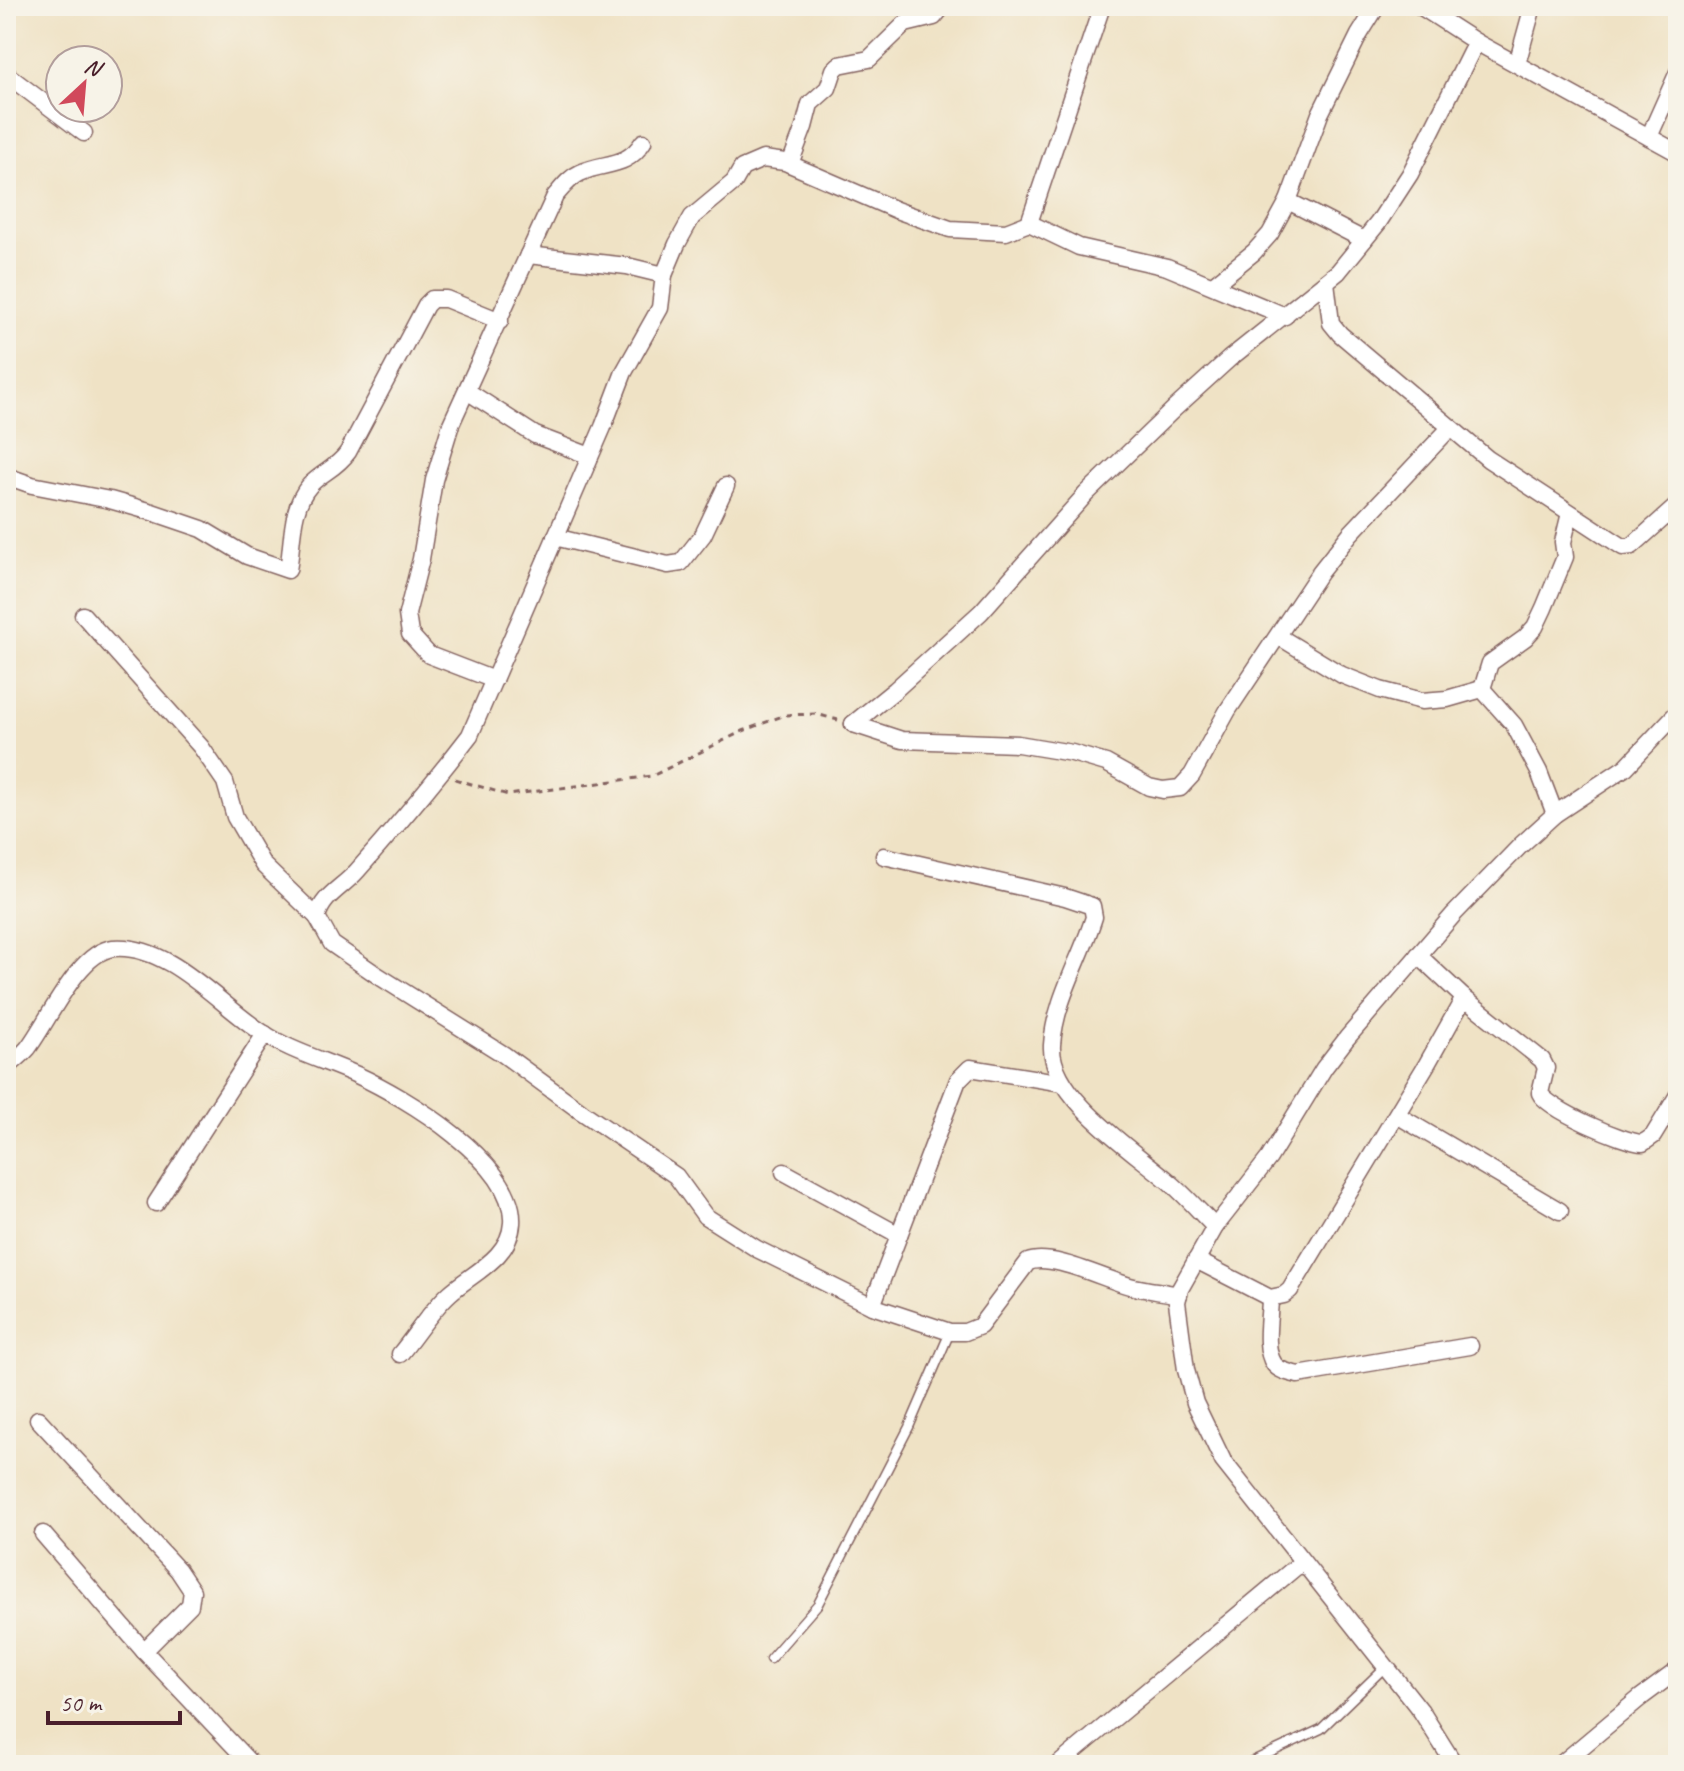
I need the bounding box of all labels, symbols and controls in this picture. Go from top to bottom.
north arrow [44,44,124,124]
text: N [80,51,108,84]
scale bar [48,1675,180,1725]
text: 50 m [60,1688,103,1718]

